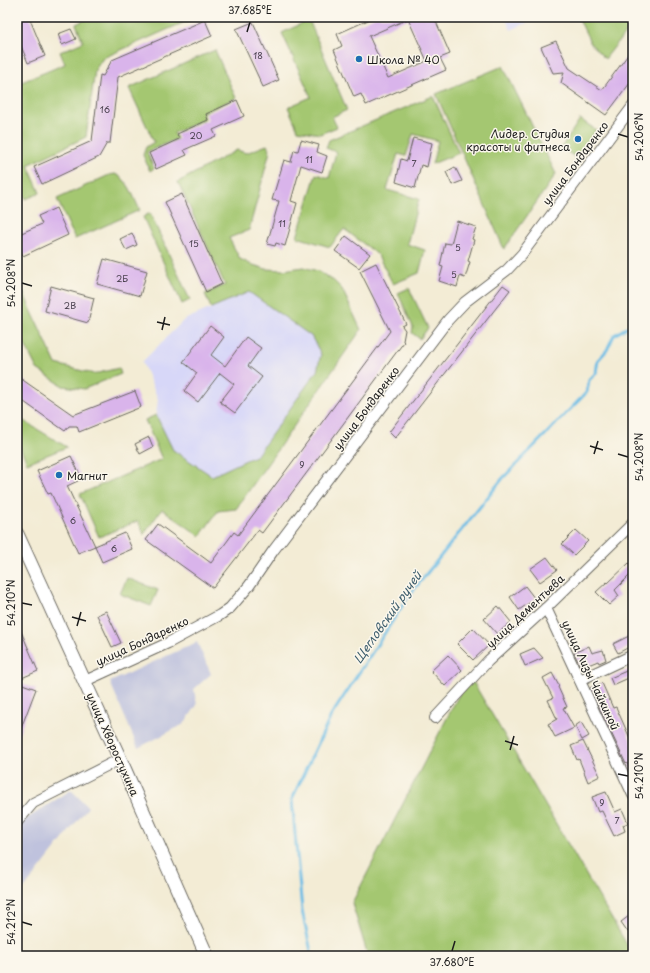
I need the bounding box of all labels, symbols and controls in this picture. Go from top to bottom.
text: 37.685°E [228,2,272,17]
house number: 18 [253,48,263,62]
place label: Школа № 40 [367,51,440,68]
marker: Школа № 40 [354,54,364,64]
house number: 16 [100,102,110,116]
text: 54.206°N [631,113,646,161]
street label: улица Бондаренко [538,118,612,208]
place label: Лидер. Студия красоты и фитнеса [466,125,570,155]
house number: 20 [190,128,203,142]
marker: Лидер. Студия красоты и фитнеса [573,134,583,144]
house number: 11 [305,152,313,166]
house number: 7 [411,156,417,170]
house number: 11 [278,216,286,230]
house number: 15 [189,236,199,250]
house number: 5 [455,240,461,254]
text: 54.208°N [3,258,18,307]
house number: 5 [451,267,457,281]
house number: 2Б [116,271,128,285]
house number: 2В [64,298,76,312]
street label: улица Бондаренко [329,363,403,453]
text: 54.208°N [631,432,646,481]
house number: 9 [299,457,305,471]
place label: Магнит [67,467,108,484]
marker: Магнит [54,470,64,480]
house number: 6 [70,513,76,527]
house number: 6 [111,541,117,555]
water label: Щегловский ручей [348,566,427,667]
street label: улица Дементьева [482,570,568,652]
text: 54.210°N [3,579,18,626]
street label: улица Бондаренко [93,612,191,670]
street label: улица Лизы Чайкиной [558,617,624,733]
street label: улица Хворостухина [82,689,144,799]
text: 54.210°N [631,752,646,799]
house number: 9 [599,795,605,809]
house number: 7 [614,813,620,827]
text: 54.212°N [3,899,18,945]
text: 37.680°E [429,954,475,969]

